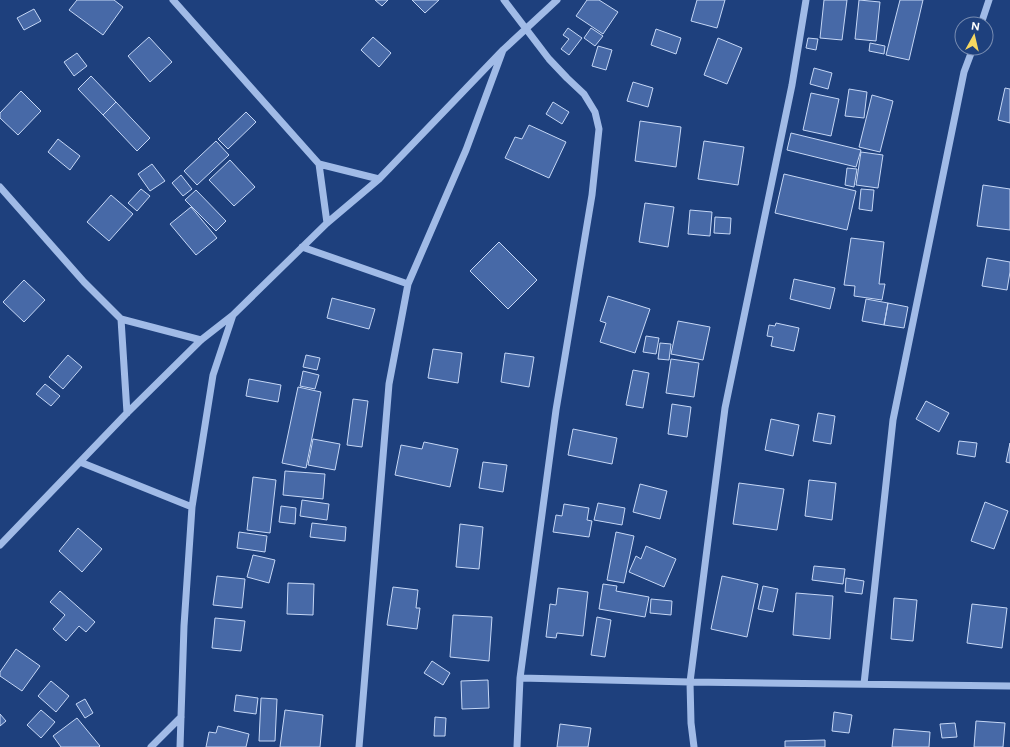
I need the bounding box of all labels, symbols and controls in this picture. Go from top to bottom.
north arrow [954,16,994,56]
text: N [970,20,980,34]

